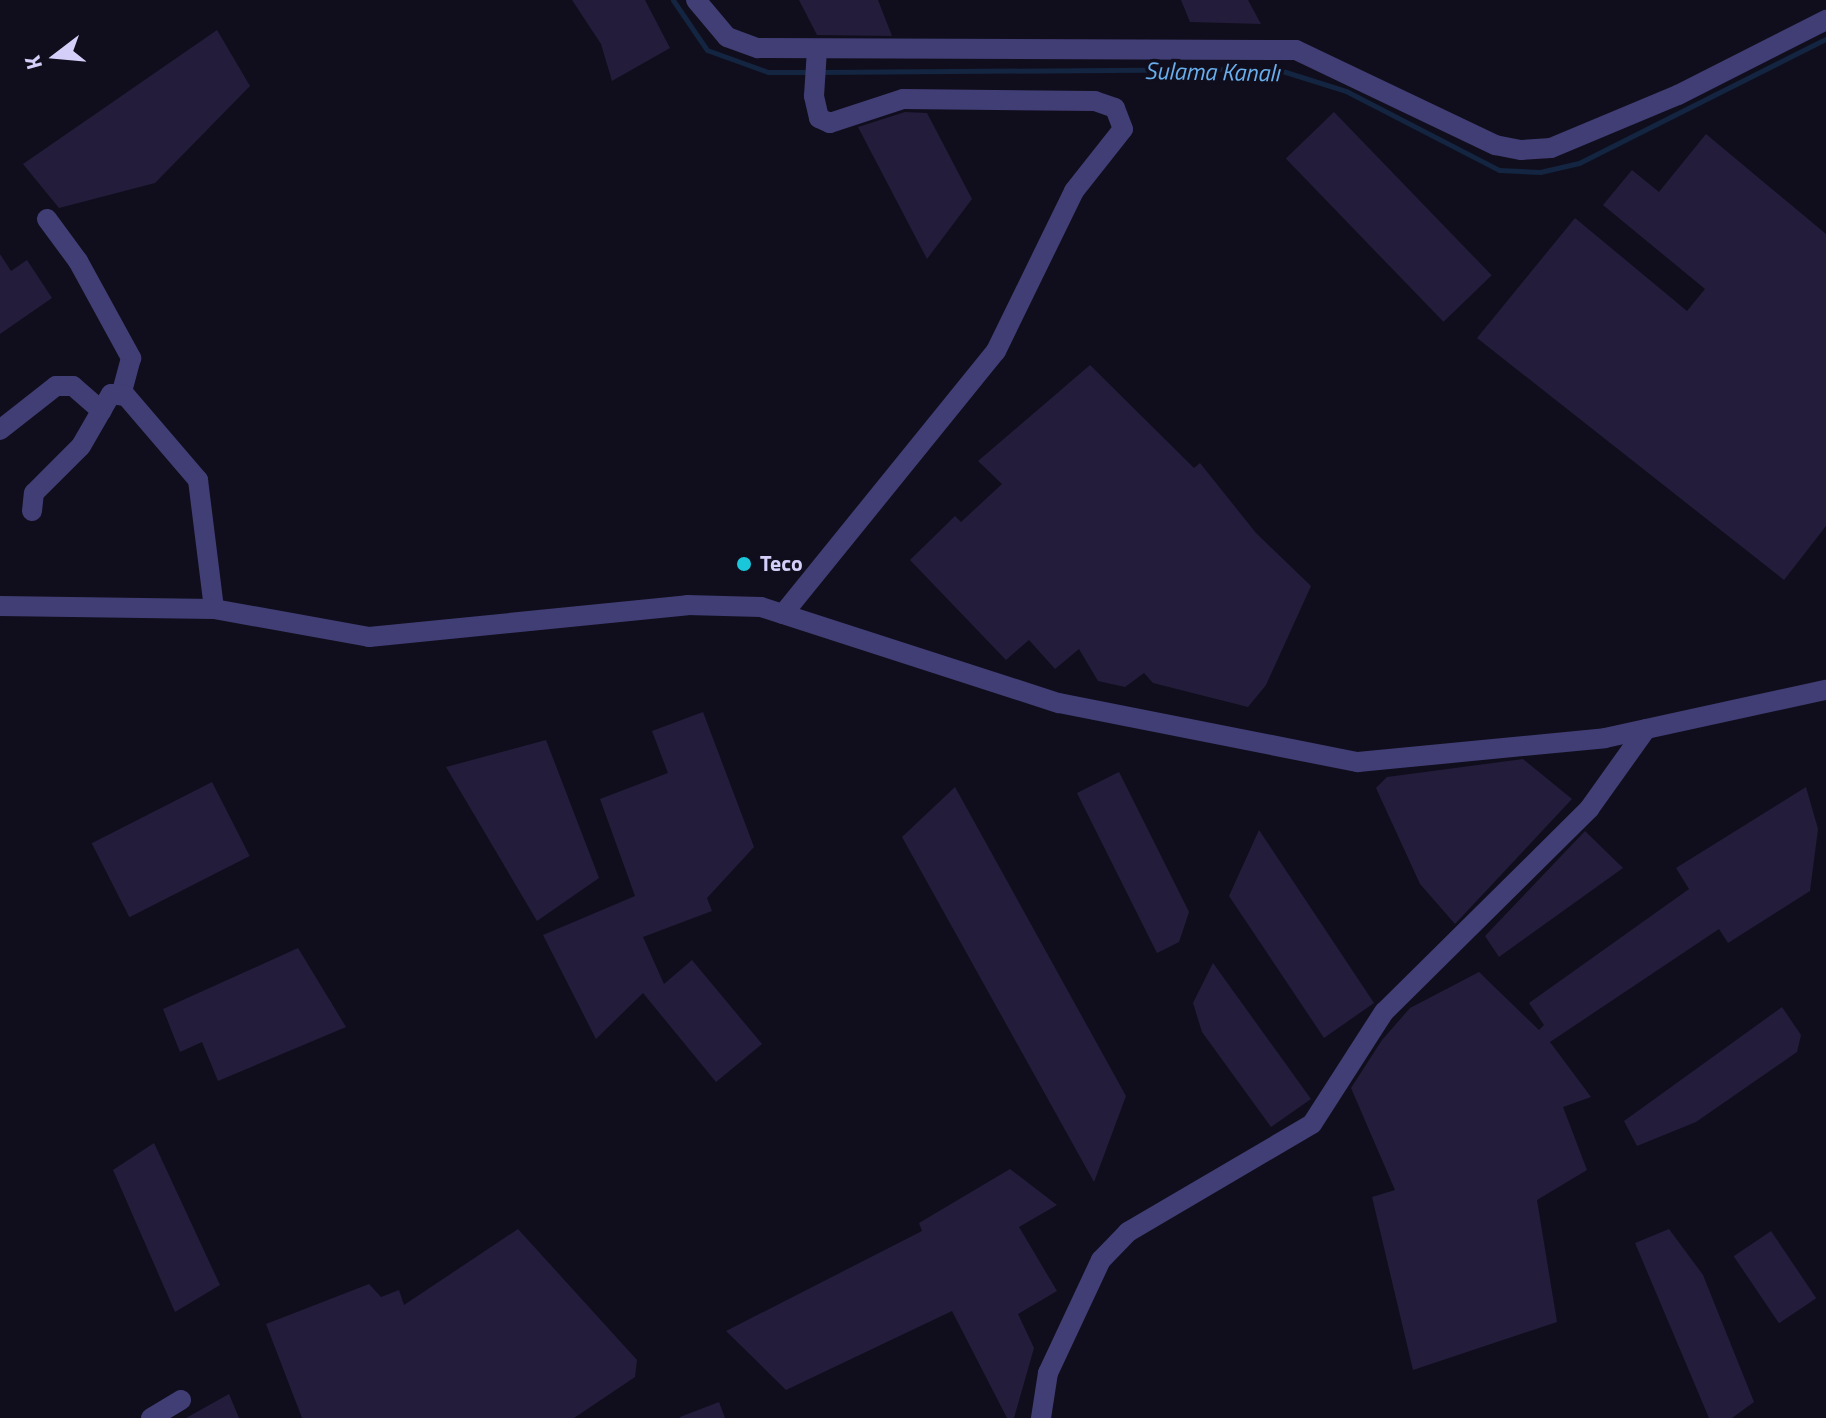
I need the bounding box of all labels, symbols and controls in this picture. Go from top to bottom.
north arrow [16,16,96,96]
text: K [15,52,51,74]
water label: Sulama Kanalı [1144,56,1280,88]
place label: Teco [760,551,803,577]
marker: Teco [735,555,753,573]

